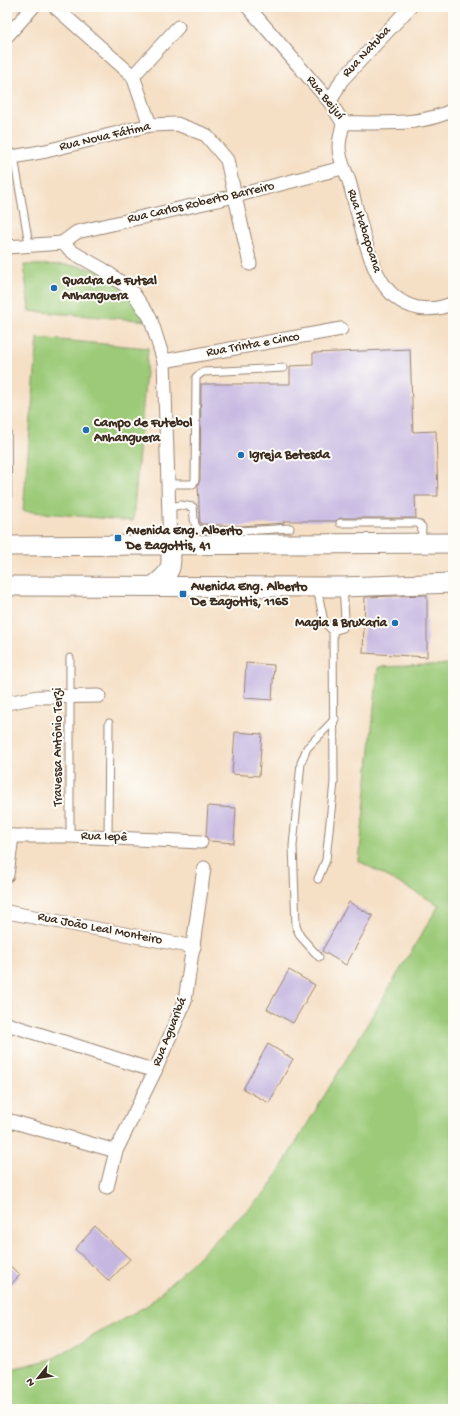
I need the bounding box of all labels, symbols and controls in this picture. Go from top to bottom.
street label: Rua Natuba [340,23,395,81]
street label: Rua Beijuí [303,73,348,124]
street label: Rua Nova Fátima [58,119,153,155]
street label: Rua Carlos Roberto Barreiro [126,179,276,227]
street label: Rua Itabapoana [343,187,385,275]
place label: Quadra de Futsal Anhanguera [61,274,157,304]
marker: Quadra de Futsal Anhanguera [49,283,59,293]
street label: Rua Trinta e Cinco [205,329,301,361]
place label: Campo de Futebol Anhanguera [93,416,193,446]
marker: Campo de Futebol Anhanguera [81,425,91,435]
place label: Igreja Betesda [249,448,331,463]
marker: Igreja Betesda [236,450,246,460]
place label: Avenida Eng. Alberto De Zagottis, 41 [125,524,243,554]
marker: Avenida Eng. Alberto De Zagottis, 41 [113,533,123,543]
place label: Avenida Eng. Alberto De Zagottis, 1165 [190,580,308,610]
marker: Avenida Eng. Alberto De Zagottis, 1165 [178,589,188,599]
place label: Magia & Bruxaria [295,616,388,631]
marker: Magia & Bruxaria [390,618,400,628]
street label: Travessa Antônio Terzi [51,687,66,807]
street label: Rua Iepê [81,829,128,845]
street label: Rua João Leal Monteiro [36,910,164,948]
street label: Rua Aguaribá [149,995,191,1069]
north arrow [18,1358,58,1398]
text: N [24,1376,38,1388]

